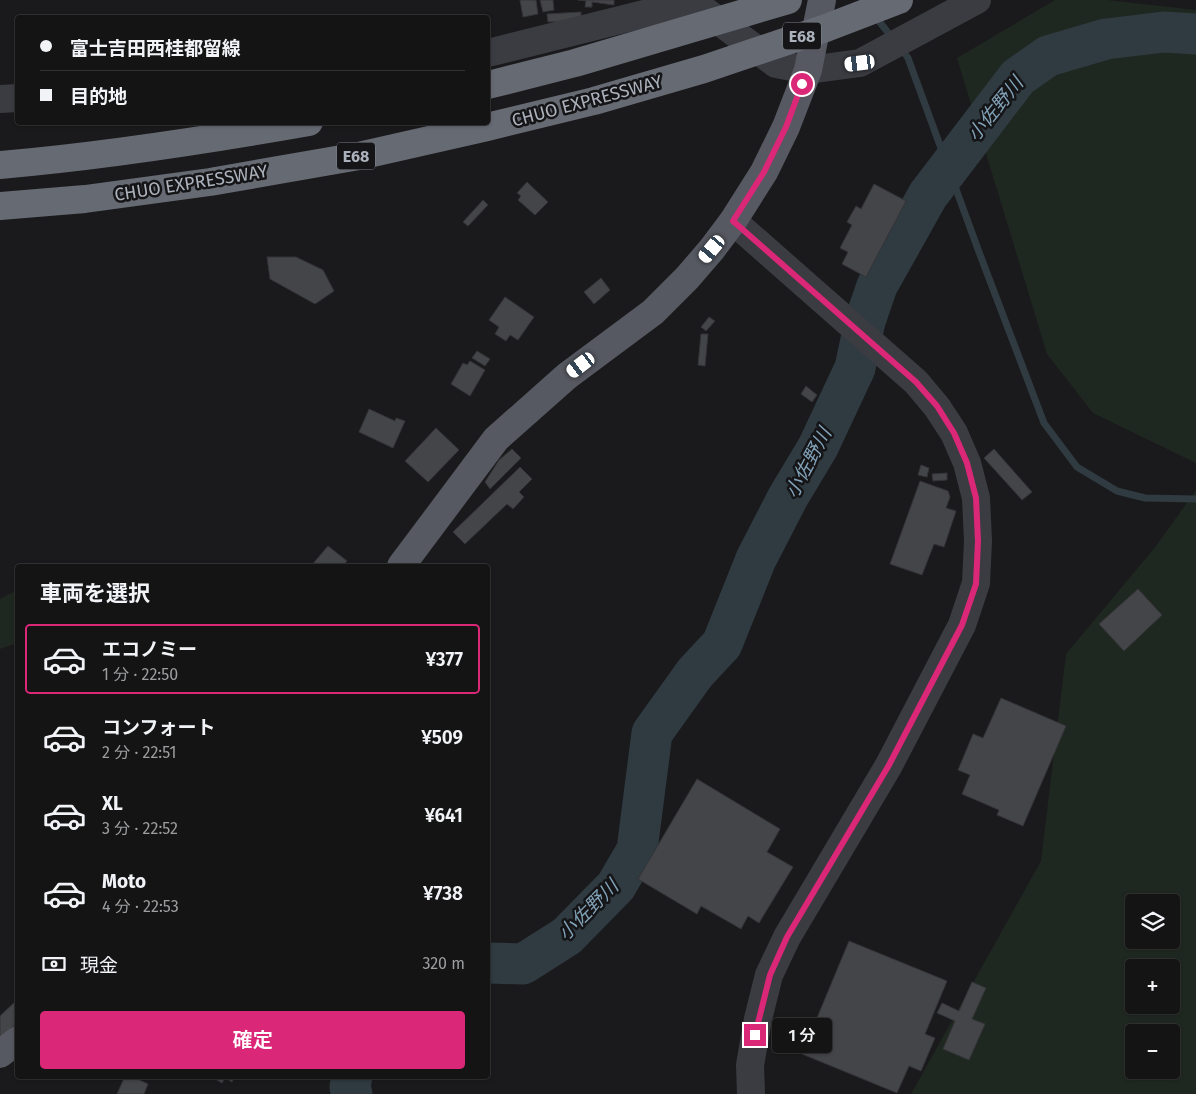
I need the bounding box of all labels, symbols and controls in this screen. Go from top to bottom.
road number: E68 [783,22,821,50]
text: 富士吉田西桂都留線 [70,37,241,60]
car [844,54,875,72]
street label: CHUO EXPRESSWAY [509,70,665,132]
water label: 小佐野川 [962,71,1029,146]
route start [791,73,813,95]
text: 目的地 [70,85,127,108]
road number: E68 [337,142,375,170]
street label: CHUO EXPRESSWAY [113,160,269,206]
car [696,233,727,265]
car [564,350,597,380]
water label: 小佐野川 [780,422,837,502]
text: 車両を選択 [40,580,150,607]
icon: car [42,637,87,682]
text: エコノミー [102,638,197,661]
text: ¥377 [425,648,463,671]
text: 1 分 · 22:50 [102,665,178,684]
icon: car [42,715,87,760]
text: コンフォート [102,716,215,739]
text: ¥509 [421,726,463,749]
text: 2 分 · 22:51 [102,743,176,762]
text: XL [102,792,123,815]
icon: car [42,793,87,838]
text: ¥641 [424,804,463,827]
text: 3 分 · 22:52 [102,819,178,838]
text: Moto [102,870,146,893]
icon: car [42,871,87,916]
water label: 小佐野川 [553,874,624,945]
text: ¥738 [423,882,463,905]
map controls [1125,894,1180,1079]
button: layers [1125,894,1180,949]
text: 4 分 · 22:53 [102,897,179,916]
icon: cash [40,950,68,978]
text: 現金 [80,954,118,977]
text: 320 m [422,954,465,973]
button: + [1125,959,1180,1014]
button: 確定 [40,1011,465,1069]
callout: 1 分 [772,1018,832,1052]
route end [744,1024,766,1046]
button: − [1125,1024,1180,1079]
text: 1 分 [788,1026,816,1045]

